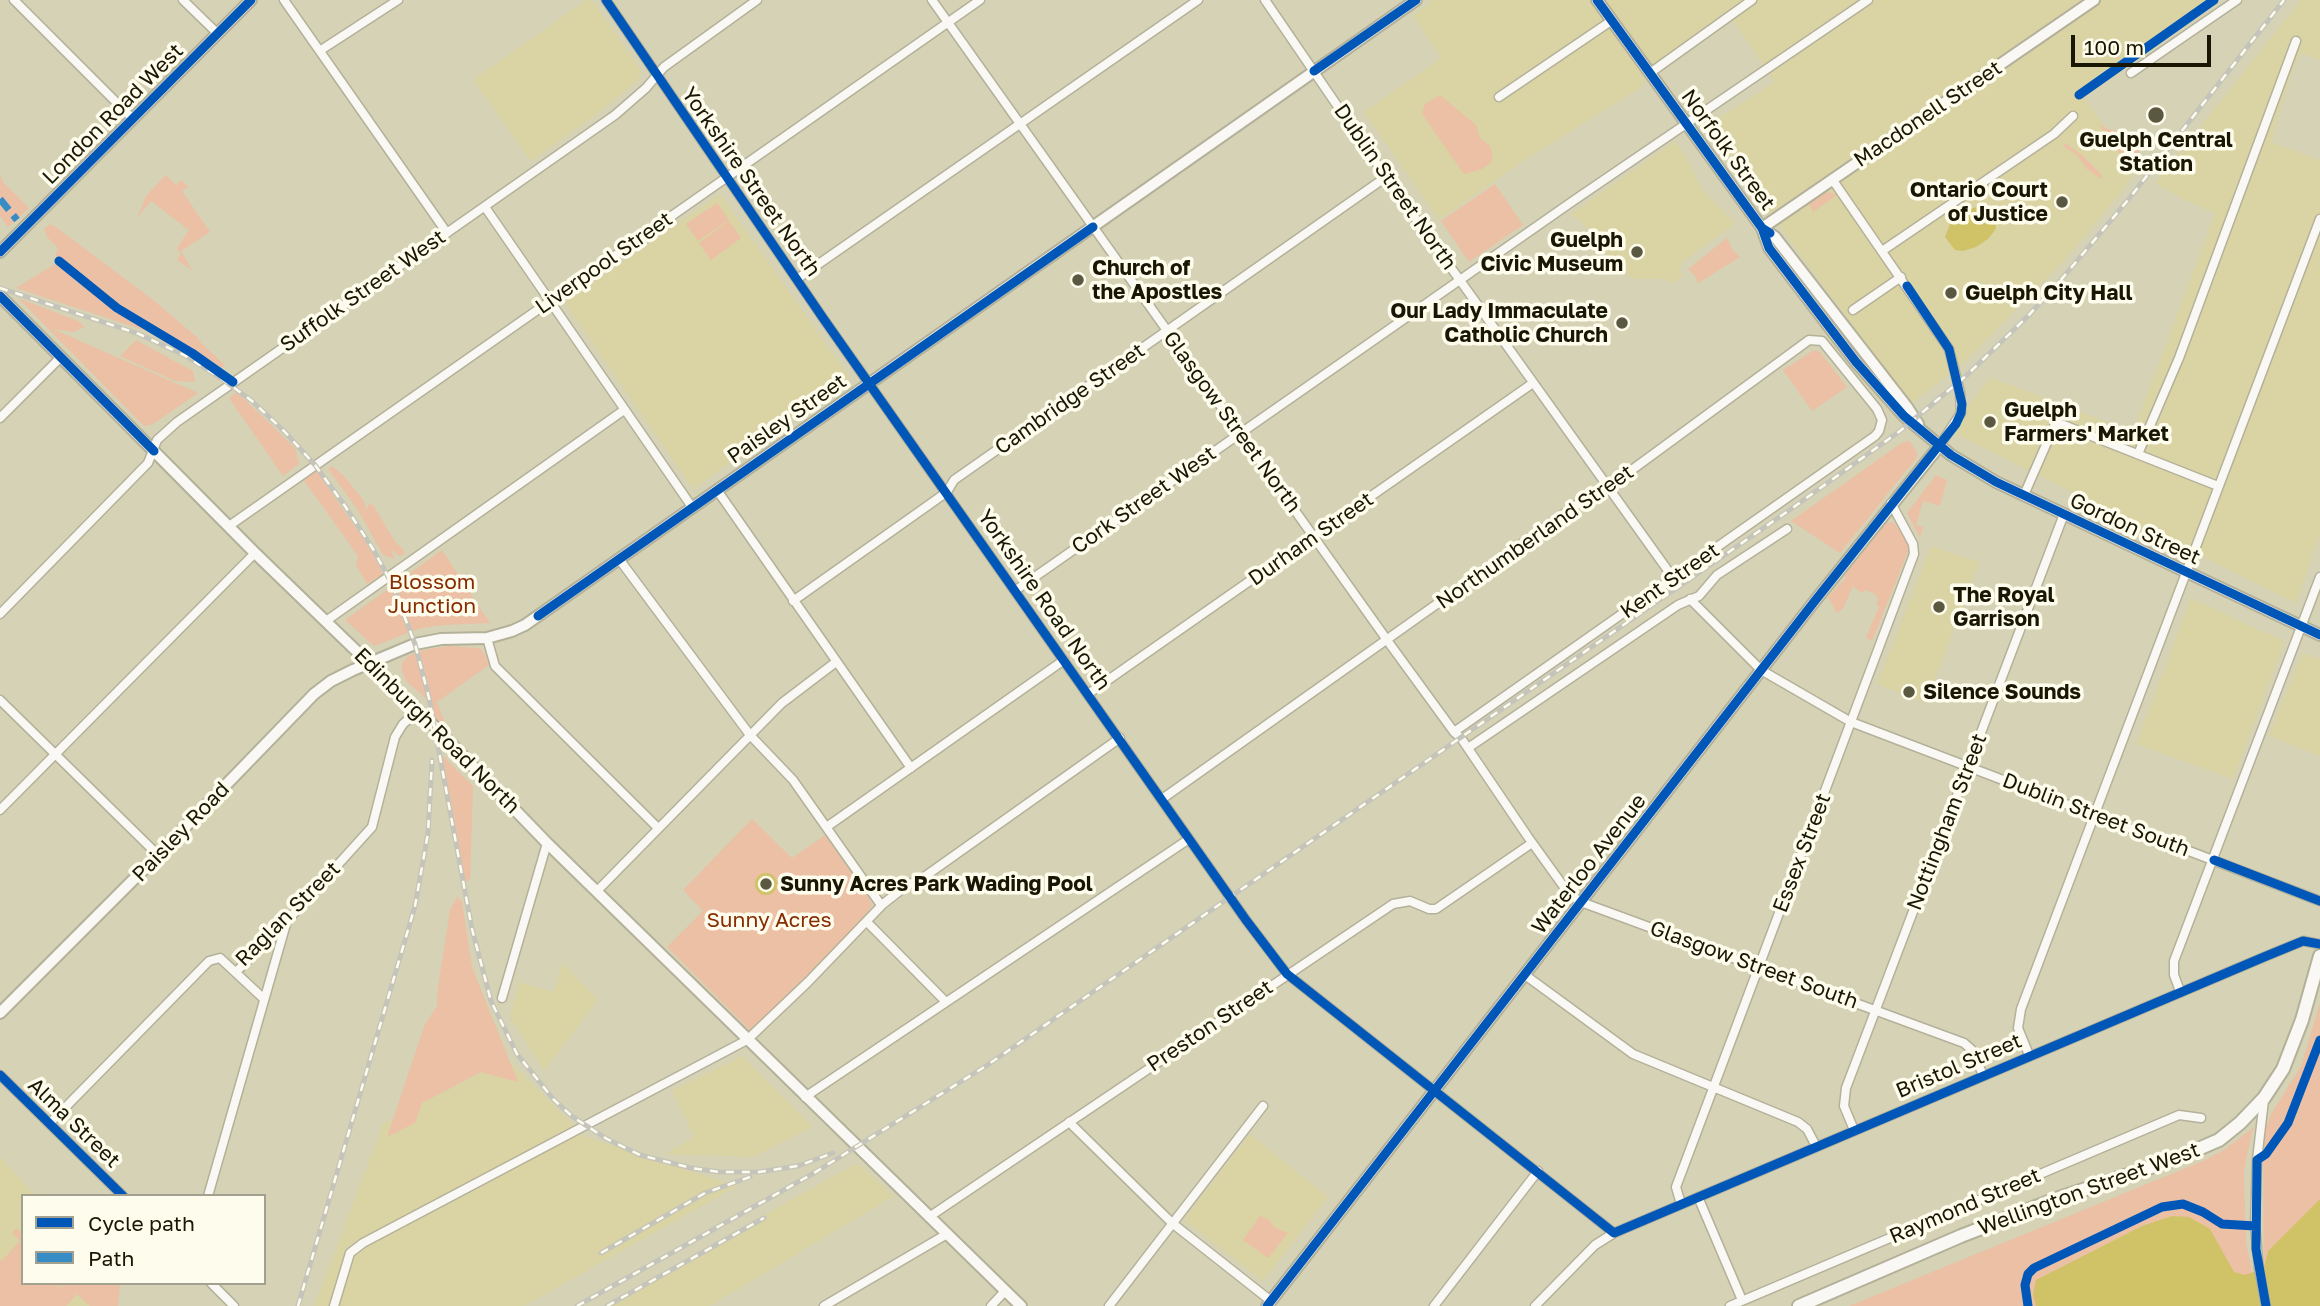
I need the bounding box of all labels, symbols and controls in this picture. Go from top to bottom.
scale bar [2075,21,2215,65]
text: 100 m [2084,34,2144,60]
street label: London Road West [37,38,189,190]
street label: Macdonell Street [1849,55,2007,173]
street label: Yorkshire Street North [676,82,826,282]
street label: Norfolk Street [1676,85,1780,215]
street label: Dublin Street North [1328,99,1462,275]
marker: Guelph Central Station [2146,105,2166,125]
place label: Guelph Central Station [2079,127,2233,177]
place label: Ontario Court of Justice [1910,177,2048,227]
marker: Ontario Court of Justice [2054,194,2070,210]
street label: Liverpool Street [531,206,677,320]
street label: Suffolk Street West [275,224,451,358]
place label: Guelph Civic Museum [1480,227,1623,277]
marker: Guelph Civic Museum [1629,244,1645,260]
place label: Church of the Apostles [1092,255,1222,305]
marker: Church of the Apostles [1070,272,1086,288]
place label: Guelph City Hall [1965,280,2133,306]
marker: Guelph City Hall [1943,285,1959,301]
place label: Our Lady Immaculate Catholic Church [1390,298,1608,348]
marker: Our Lady Immaculate Catholic Church [1614,315,1630,331]
street label: Glasgow Street North [1158,326,1306,518]
street label: Cambridge Street [990,338,1150,460]
street label: Paisley Street [723,369,851,469]
place label: Guelph Farmers' Market [2004,397,2169,447]
marker: Guelph Farmers' Market [1982,414,1998,430]
street label: Cork Street West [1067,441,1221,559]
street label: Northumberland Street [1432,459,1638,615]
street label: Durham Street [1244,487,1378,591]
street label: Gordon Street [2066,488,2204,570]
street label: Yorkshire Road North [972,505,1116,695]
street label: Kent Street [1616,538,1724,624]
park label: Blossom Junction [388,569,476,619]
place label: The Royal Garrison [1953,582,2055,632]
marker: The Royal Garrison [1931,599,1947,615]
street label: Edinburgh Road North [349,643,525,819]
place label: Silence Sounds [1923,679,2081,705]
marker: Silence Sounds [1901,684,1917,700]
street label: Nottingham Street [1902,730,1992,914]
street label: Dublin Street South [1999,768,2193,862]
street label: Paisley Road [127,777,235,887]
street label: Waterloo Avenue [1526,789,1652,939]
street label: Essex Street [1768,790,1836,916]
street label: Raglan Street [230,856,346,972]
place label: Sunny Acres Park Wading Pool [780,871,1093,897]
marker: Sunny Acres Park Wading Pool [758,876,774,892]
park label: Sunny Acres [706,907,832,933]
street label: Glasgow Street South [1647,916,1861,1014]
street label: Preston Street [1142,975,1278,1077]
street label: Bristol Street [1892,1028,2026,1104]
street label: Alma Street [23,1073,125,1173]
street label: Wellington Street West [1975,1137,2203,1241]
street label: Raymond Street [1886,1163,2044,1249]
legend [21,1194,266,1285]
text: Cycle path [88,1210,195,1236]
text: Path [88,1245,135,1271]

